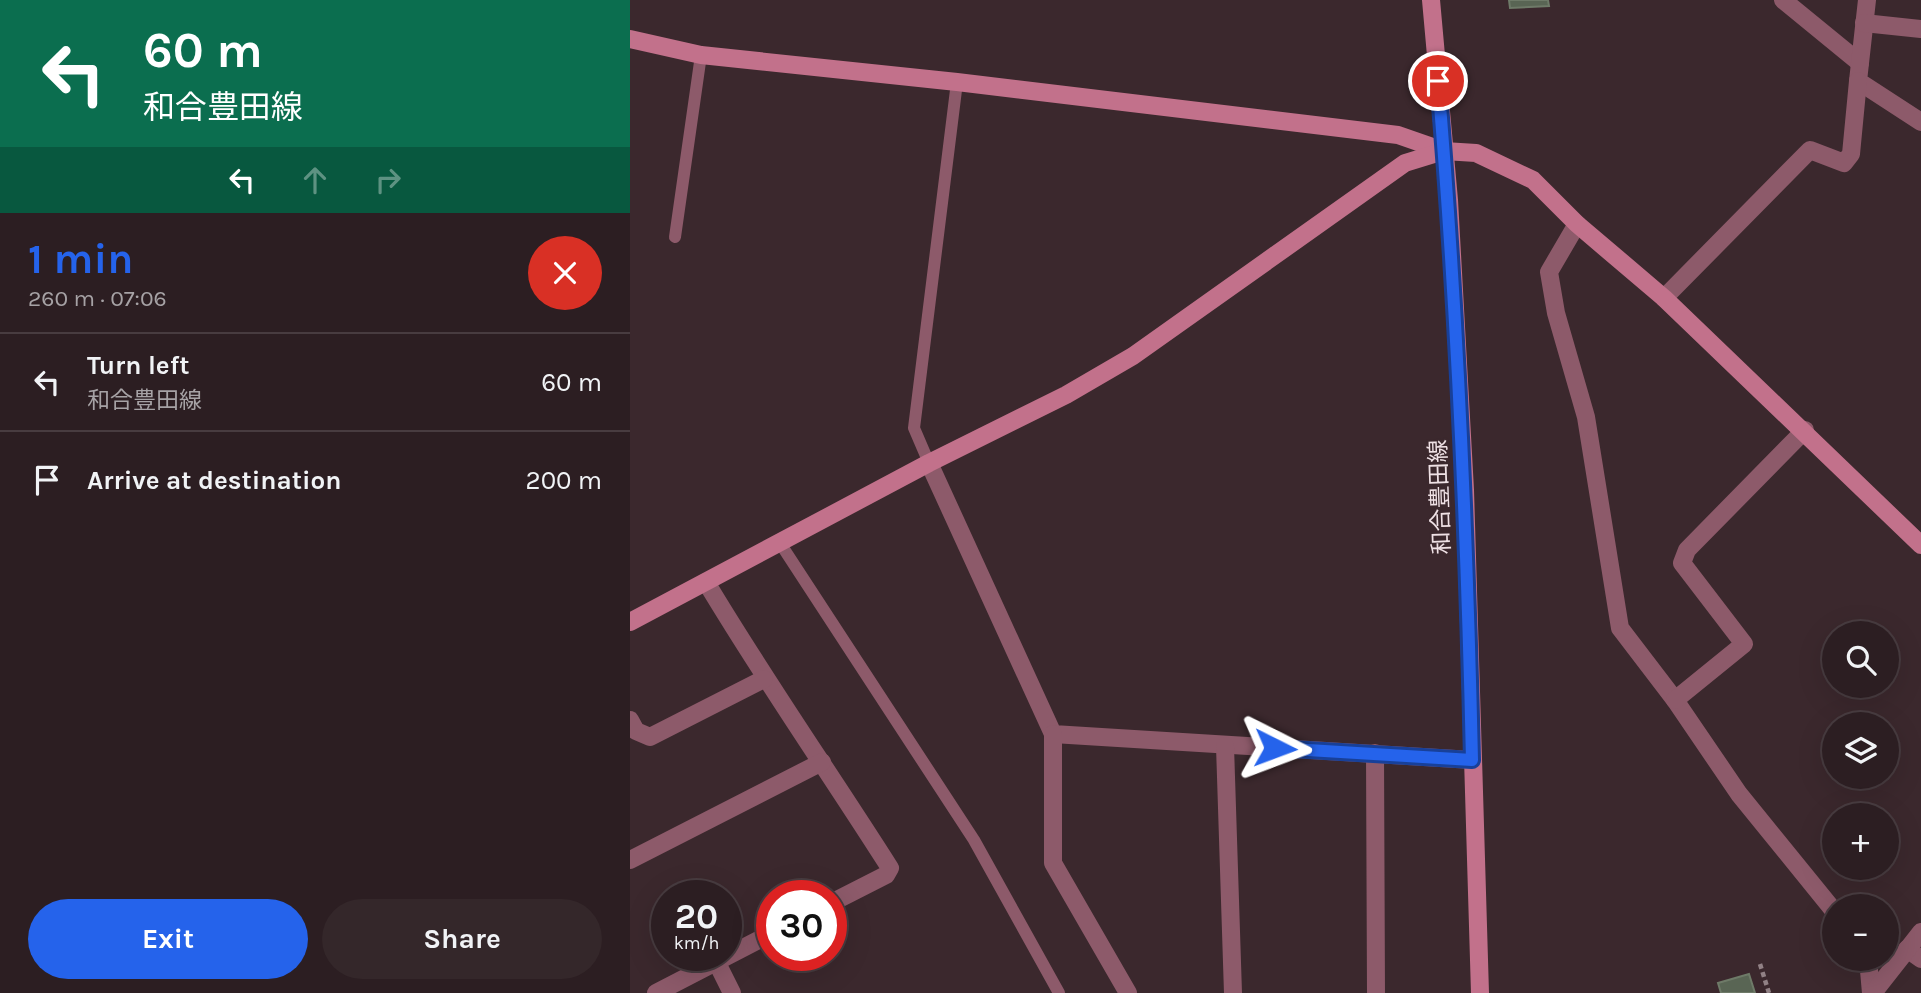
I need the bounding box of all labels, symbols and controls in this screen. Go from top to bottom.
text: 60 m [143,22,263,79]
icon: left [28,28,119,119]
pin [1408,51,1468,111]
icon: arrive [1419,62,1457,100]
text: 和合豊田線 [143,89,303,126]
icon: left [223,161,261,199]
icon: ahead [296,161,334,199]
icon: right [369,161,407,199]
text: 1 min [28,234,133,284]
button: close [528,236,602,310]
text: 260 m · 07:06 [28,285,167,312]
text: Turn left [87,350,189,381]
icon: left [28,363,66,401]
text: 60 m [541,367,602,398]
text: 和合豊田線 [87,387,202,414]
street label: 和合豊田線 [1425,439,1455,555]
icon: arrive [28,461,66,499]
text: Arrive at destination [87,465,341,496]
text: 200 m [526,465,602,496]
map controls [1822,621,1899,971]
button: search [1822,621,1899,698]
position arrow [1238,711,1312,785]
button: layers [1822,712,1899,789]
button: + [1822,803,1899,880]
speed limit sign: 30 [756,880,847,971]
button: − [1822,894,1899,971]
text: 20 [675,896,718,937]
button: Exit [28,899,308,979]
button: Share [322,899,602,979]
text: km/h [674,932,719,954]

